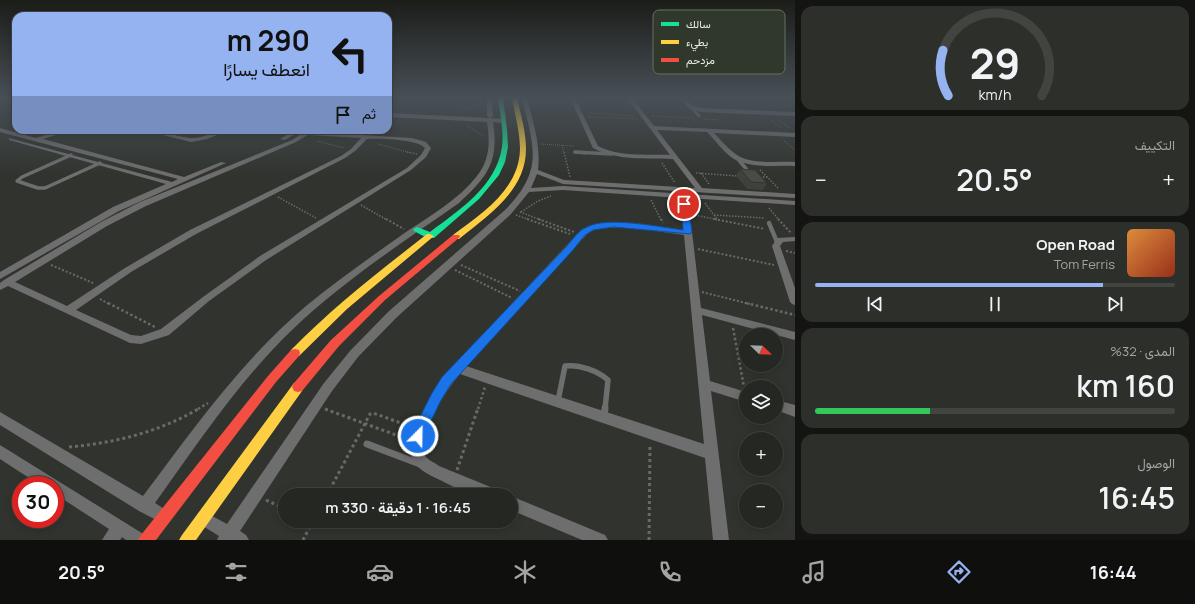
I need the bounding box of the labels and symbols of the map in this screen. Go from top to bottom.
legend [653,10,785,74]
text: سالك [686,16,711,31]
text: بطيء [686,34,708,52]
text: مزدحم [686,52,715,68]
pin [667,187,701,221]
north arrow [739,328,783,372]
position arrow [397,415,439,457]
speed limit sign: 30 [12,476,64,528]

